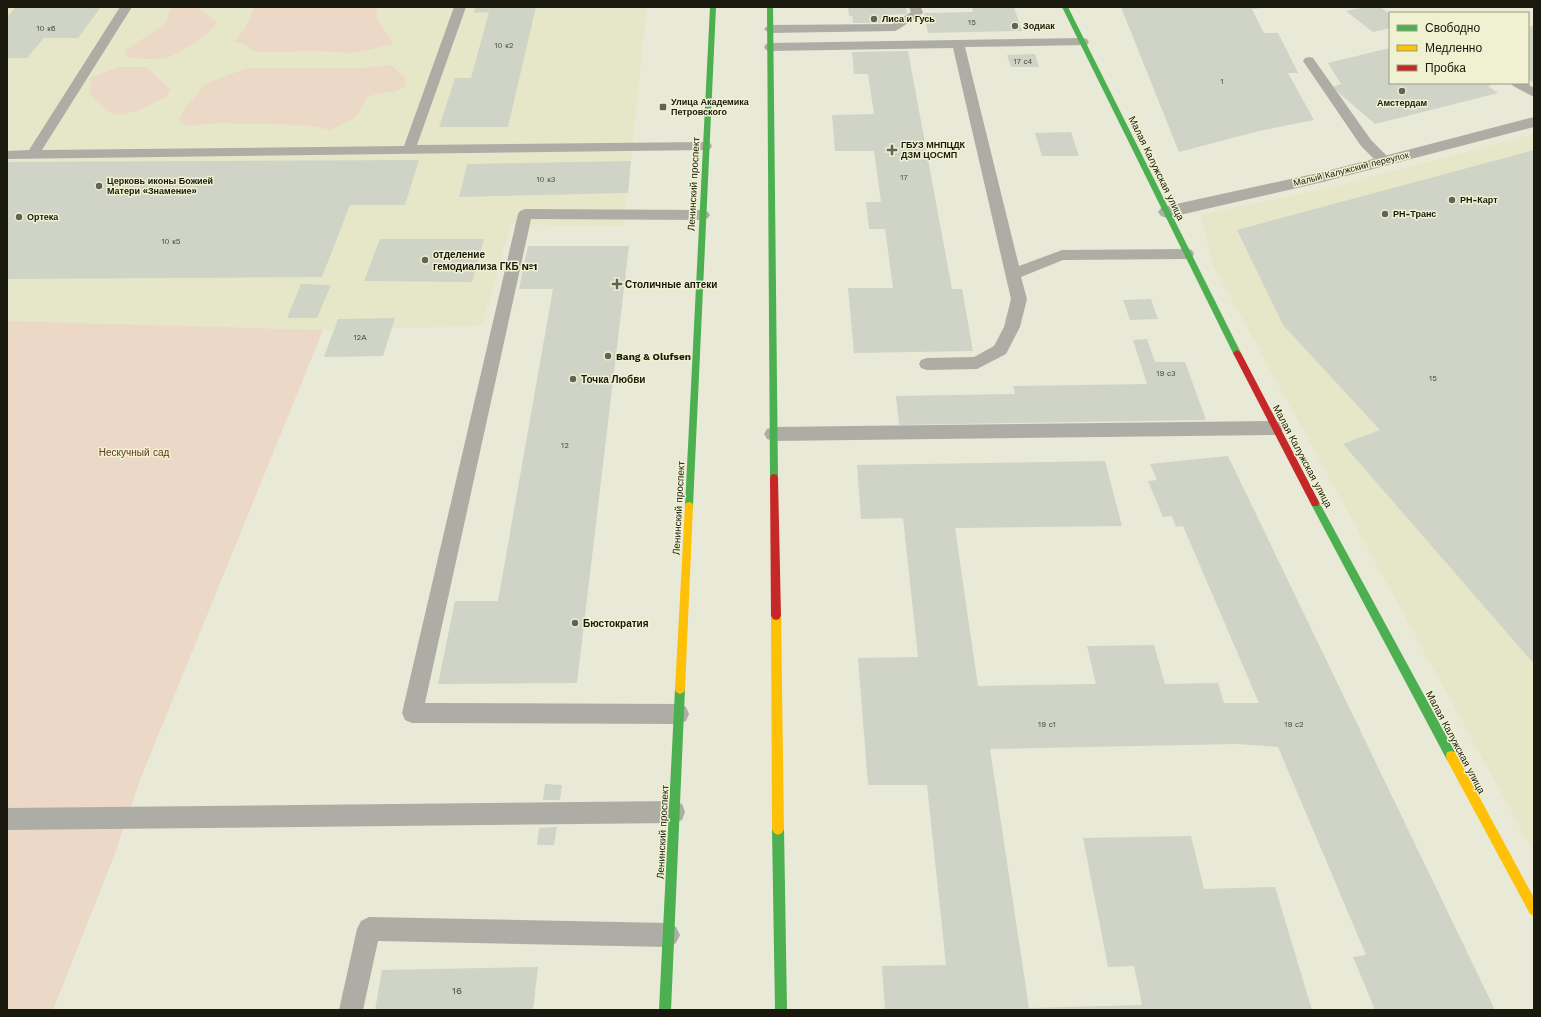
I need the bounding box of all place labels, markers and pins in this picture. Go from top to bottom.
marker: Лиса и Гусь [869,14,879,24]
place label: Лиса и Гусь [882,14,935,24]
marker: Зодиак [1010,21,1020,31]
place label: Зодиак [1023,21,1055,31]
marker: Амстердам [1397,86,1407,96]
place label: Улица Академика Петровского [671,97,750,117]
place label: Амстердам [1377,98,1427,108]
marker: Улица Академика Петровского [658,102,668,112]
place label: ГБУЗ МНПЦДК ДЗМ ЦОСМП [901,140,966,160]
marker: ГБУЗ МНПЦДК ДЗМ ЦОСМП [886,144,898,156]
place label: Церковь иконы Божией Матери «Знамение» [107,176,213,196]
marker: Церковь иконы Божией Матери «Знамение» [94,181,104,191]
marker: РН-Карт [1447,195,1457,205]
place label: РН-Карт [1460,195,1498,205]
marker: РН-Транс [1380,209,1390,219]
place label: РН-Транс [1393,209,1436,219]
marker: Ортека [14,212,24,222]
place label: Ортека [27,212,59,222]
place label: отделение гемодиализа ГКБ №1 [433,249,537,272]
marker: отделение гемодиализа ГКБ №1 [420,255,430,265]
marker: Столичные аптеки [612,279,622,289]
place label: Столичные аптеки [625,279,717,290]
marker: Bang & Olufsen [603,351,613,361]
place label: Bang & Olufsen [616,351,691,362]
marker: Точка Любви [568,374,578,384]
place label: Точка Любви [581,374,645,385]
marker: Бюстократия [570,618,580,628]
place label: Бюстократия [583,618,649,629]

